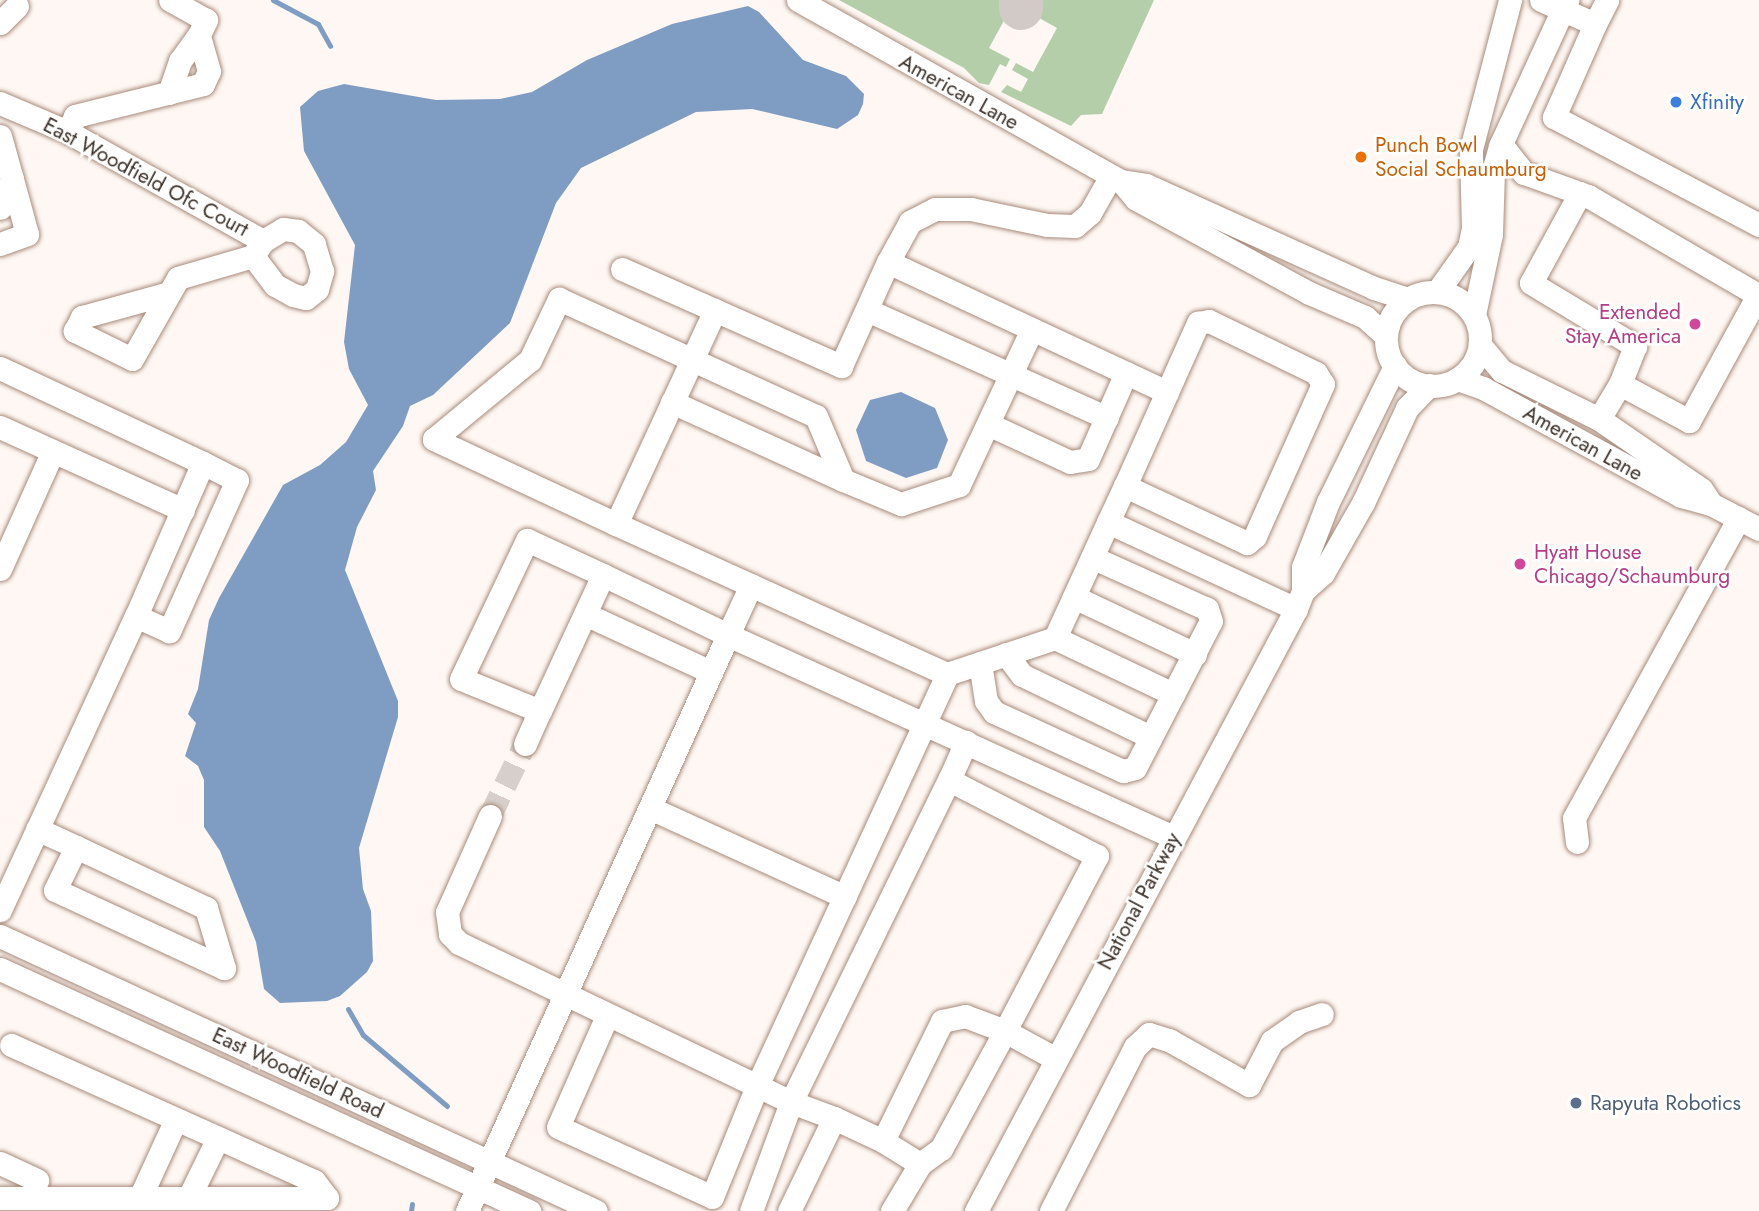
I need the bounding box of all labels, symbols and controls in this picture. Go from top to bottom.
street label: American Lane [895,49,1023,135]
place label: Xfinity [1690,89,1744,115]
marker: Xfinity [1668,94,1684,110]
street label: East Woodfield Ofc Court [39,112,253,242]
place label: Punch Bowl Social Schaumburg [1375,132,1547,182]
marker: Punch Bowl Social Schaumburg [1353,149,1369,165]
place label: Extended Stay America [1565,299,1681,349]
marker: Extended Stay America [1687,316,1703,332]
street label: American Lane [1519,400,1647,486]
place label: Hyatt House Chicago/Schaumburg [1534,539,1730,589]
marker: Hyatt House Chicago/Schaumburg [1512,556,1528,572]
street label: National Parkway [1092,828,1186,974]
street label: East Woodfield Road [208,1022,388,1124]
place label: Rapyuta Robotics [1590,1090,1741,1116]
marker: Rapyuta Robotics [1568,1095,1584,1111]

